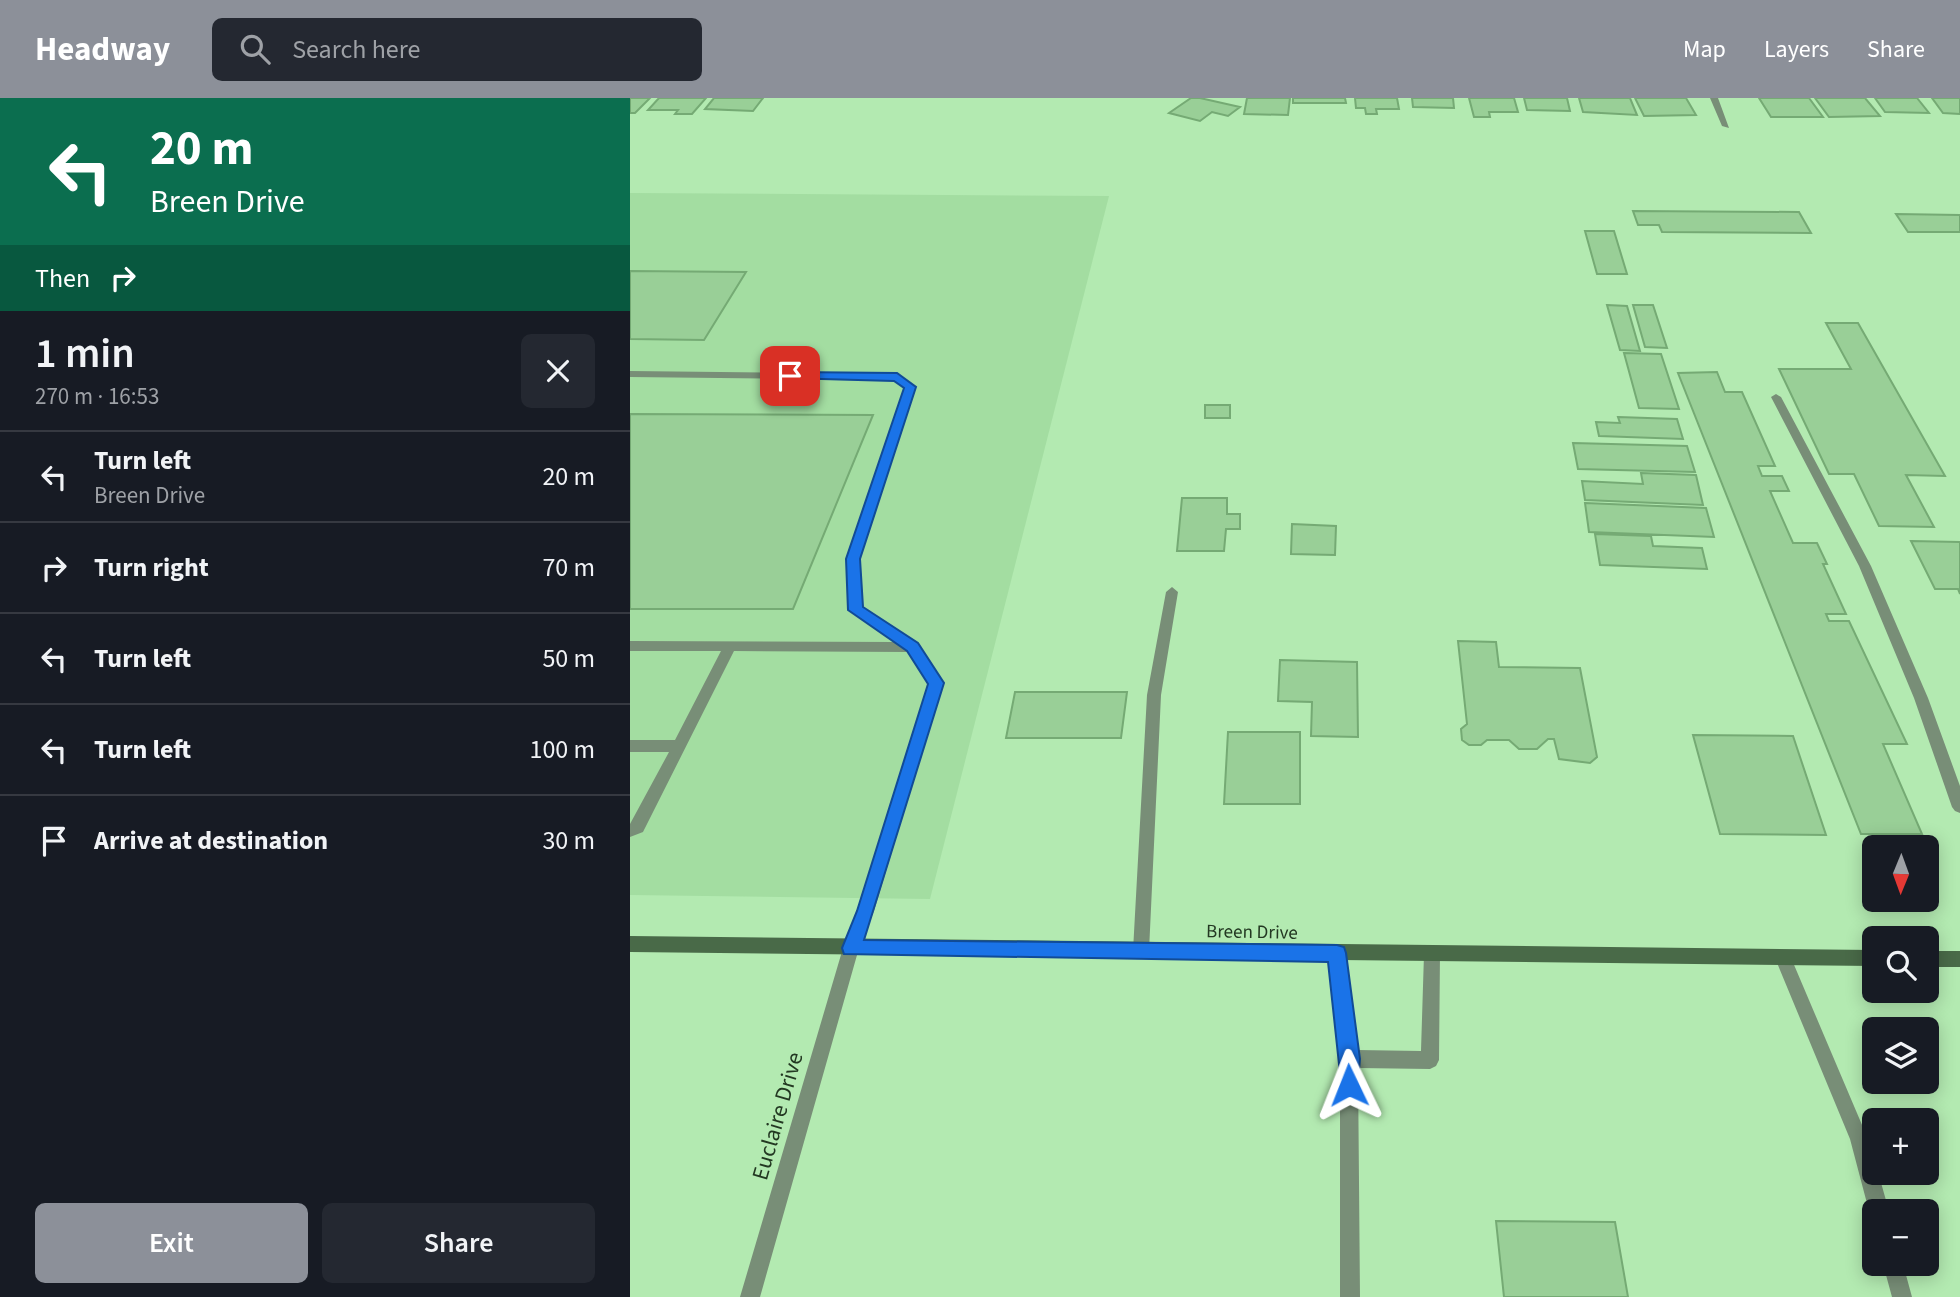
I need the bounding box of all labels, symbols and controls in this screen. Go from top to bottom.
search box [212,18,702,81]
text: Headway [35,26,170,73]
icon: search [236,30,274,68]
text: Search here [292,31,420,68]
text: Map [1683,32,1726,67]
text: Layers [1764,32,1829,67]
text: Share [1867,32,1925,67]
text: 20 m [150,114,254,184]
icon: left [35,126,126,217]
text: Breen Drive [150,179,305,225]
icon: right [104,259,142,297]
text: Then [35,260,90,297]
text: 1 min [35,324,135,384]
button: close [521,334,595,408]
pin [760,346,820,406]
icon: arrive [771,357,809,395]
text: 270 m · 16:53 [35,380,159,413]
text: Turn left [94,442,191,479]
icon: left [35,458,73,496]
text: 20 m [542,458,595,495]
text: Breen Drive [94,479,205,512]
icon: right [35,549,73,587]
text: Turn right [94,549,209,586]
text: 70 m [542,549,595,586]
icon: left [35,640,73,678]
text: Turn left [94,640,191,677]
text: 50 m [542,640,595,677]
icon: left [35,731,73,769]
text: Turn left [94,731,191,768]
text: 100 m [529,731,595,768]
icon: arrive [35,822,73,860]
text: Arrive at destination [94,822,328,859]
text: 30 m [542,822,595,859]
north arrow [1862,835,1939,912]
map controls [1862,835,1939,1276]
street label: Breen Drive [1206,918,1298,947]
button: search [1862,926,1939,1003]
button: layers [1862,1017,1939,1094]
street label: Euclaire Drive [743,1048,812,1184]
position arrow [1312,1048,1386,1122]
button: + [1862,1108,1939,1185]
button: − [1862,1199,1939,1276]
button: Exit [35,1203,308,1283]
button: Share [322,1203,595,1283]

